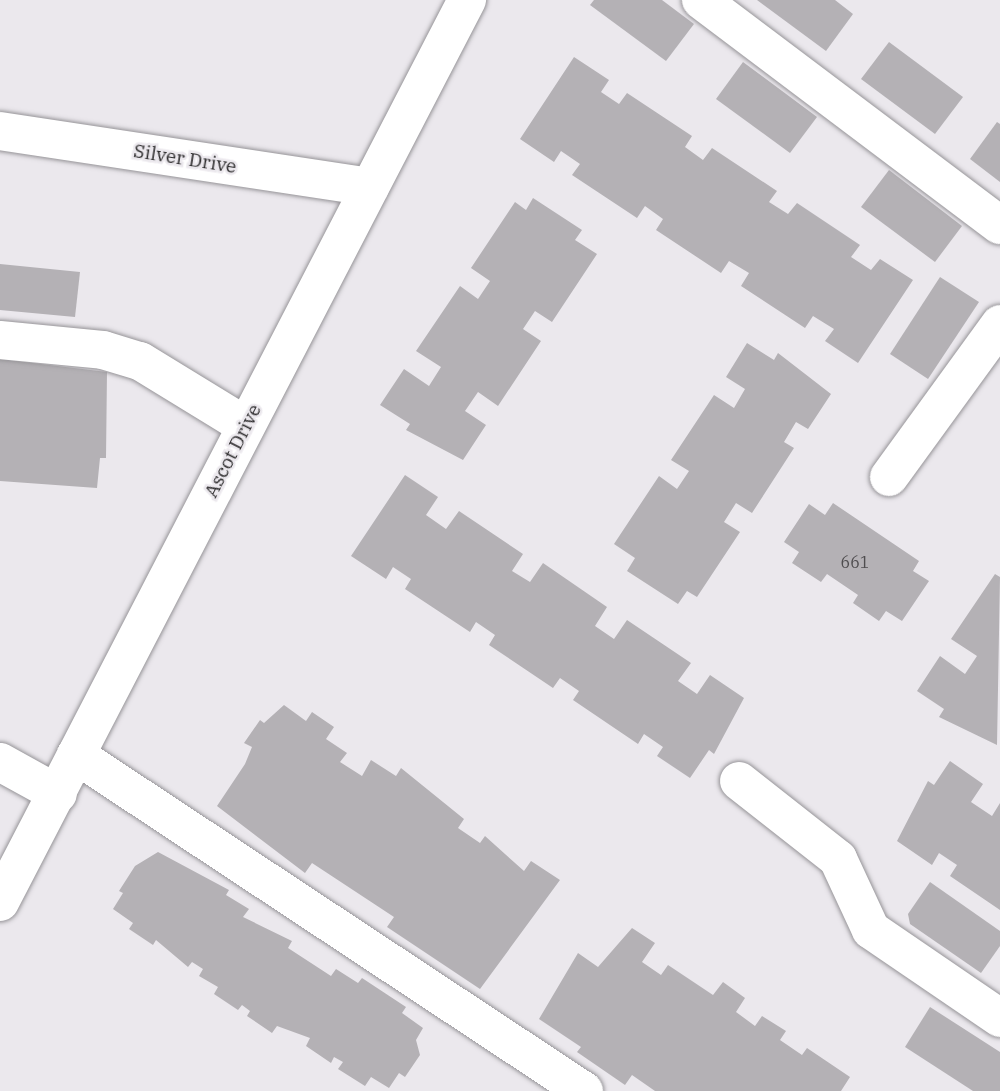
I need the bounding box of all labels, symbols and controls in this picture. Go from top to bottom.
street label: Silver Drive [132,140,238,178]
street label: Ascot Drive [200,401,266,501]
house number: 661 [841,552,869,572]

